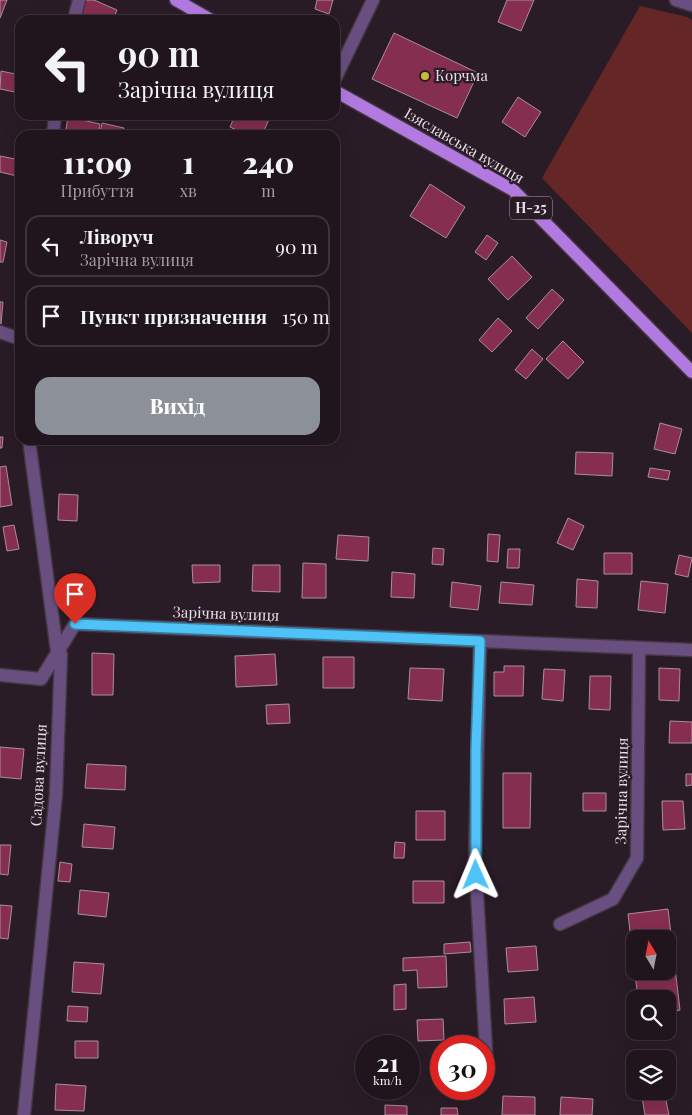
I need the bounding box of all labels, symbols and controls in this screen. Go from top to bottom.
text: 90 m [118,29,200,76]
icon: left [35,35,100,100]
place label: Корчма [435,65,488,85]
marker: Корчма [419,70,431,82]
text: Зарічна вулиця [118,74,274,104]
street label: Ізяславська вулиця [401,103,528,188]
text: 11:09 [63,142,132,182]
text: 1 [182,142,194,182]
text: 240 [242,142,294,182]
text: Прибуття [61,180,134,201]
text: хв [180,180,197,201]
text: m [261,180,275,201]
road number: Н-25 [510,197,552,220]
text: Ліворуч [80,223,154,249]
icon: left [37,232,65,260]
text: 90 m [275,233,318,259]
text: Зарічна вулиця [80,249,194,270]
icon: arrive [37,302,65,330]
text: Пункт призначення [80,303,267,329]
text: 150 m [282,303,330,329]
button: Вихід [35,377,320,435]
pin [54,573,96,624]
icon: arrive [61,580,89,608]
street label: Зарічна вулиця [172,601,280,625]
street label: Садова вулиця [25,723,51,827]
street label: Зарічна вулиця [610,738,632,844]
position arrow [449,848,501,900]
north arrow [626,930,676,980]
map controls [626,930,676,1100]
button: search [626,990,676,1040]
speed limit sign: 30 [430,1035,495,1100]
text: 21 [376,1045,399,1078]
button: layers [626,1050,676,1100]
text: km/h [373,1072,402,1088]

